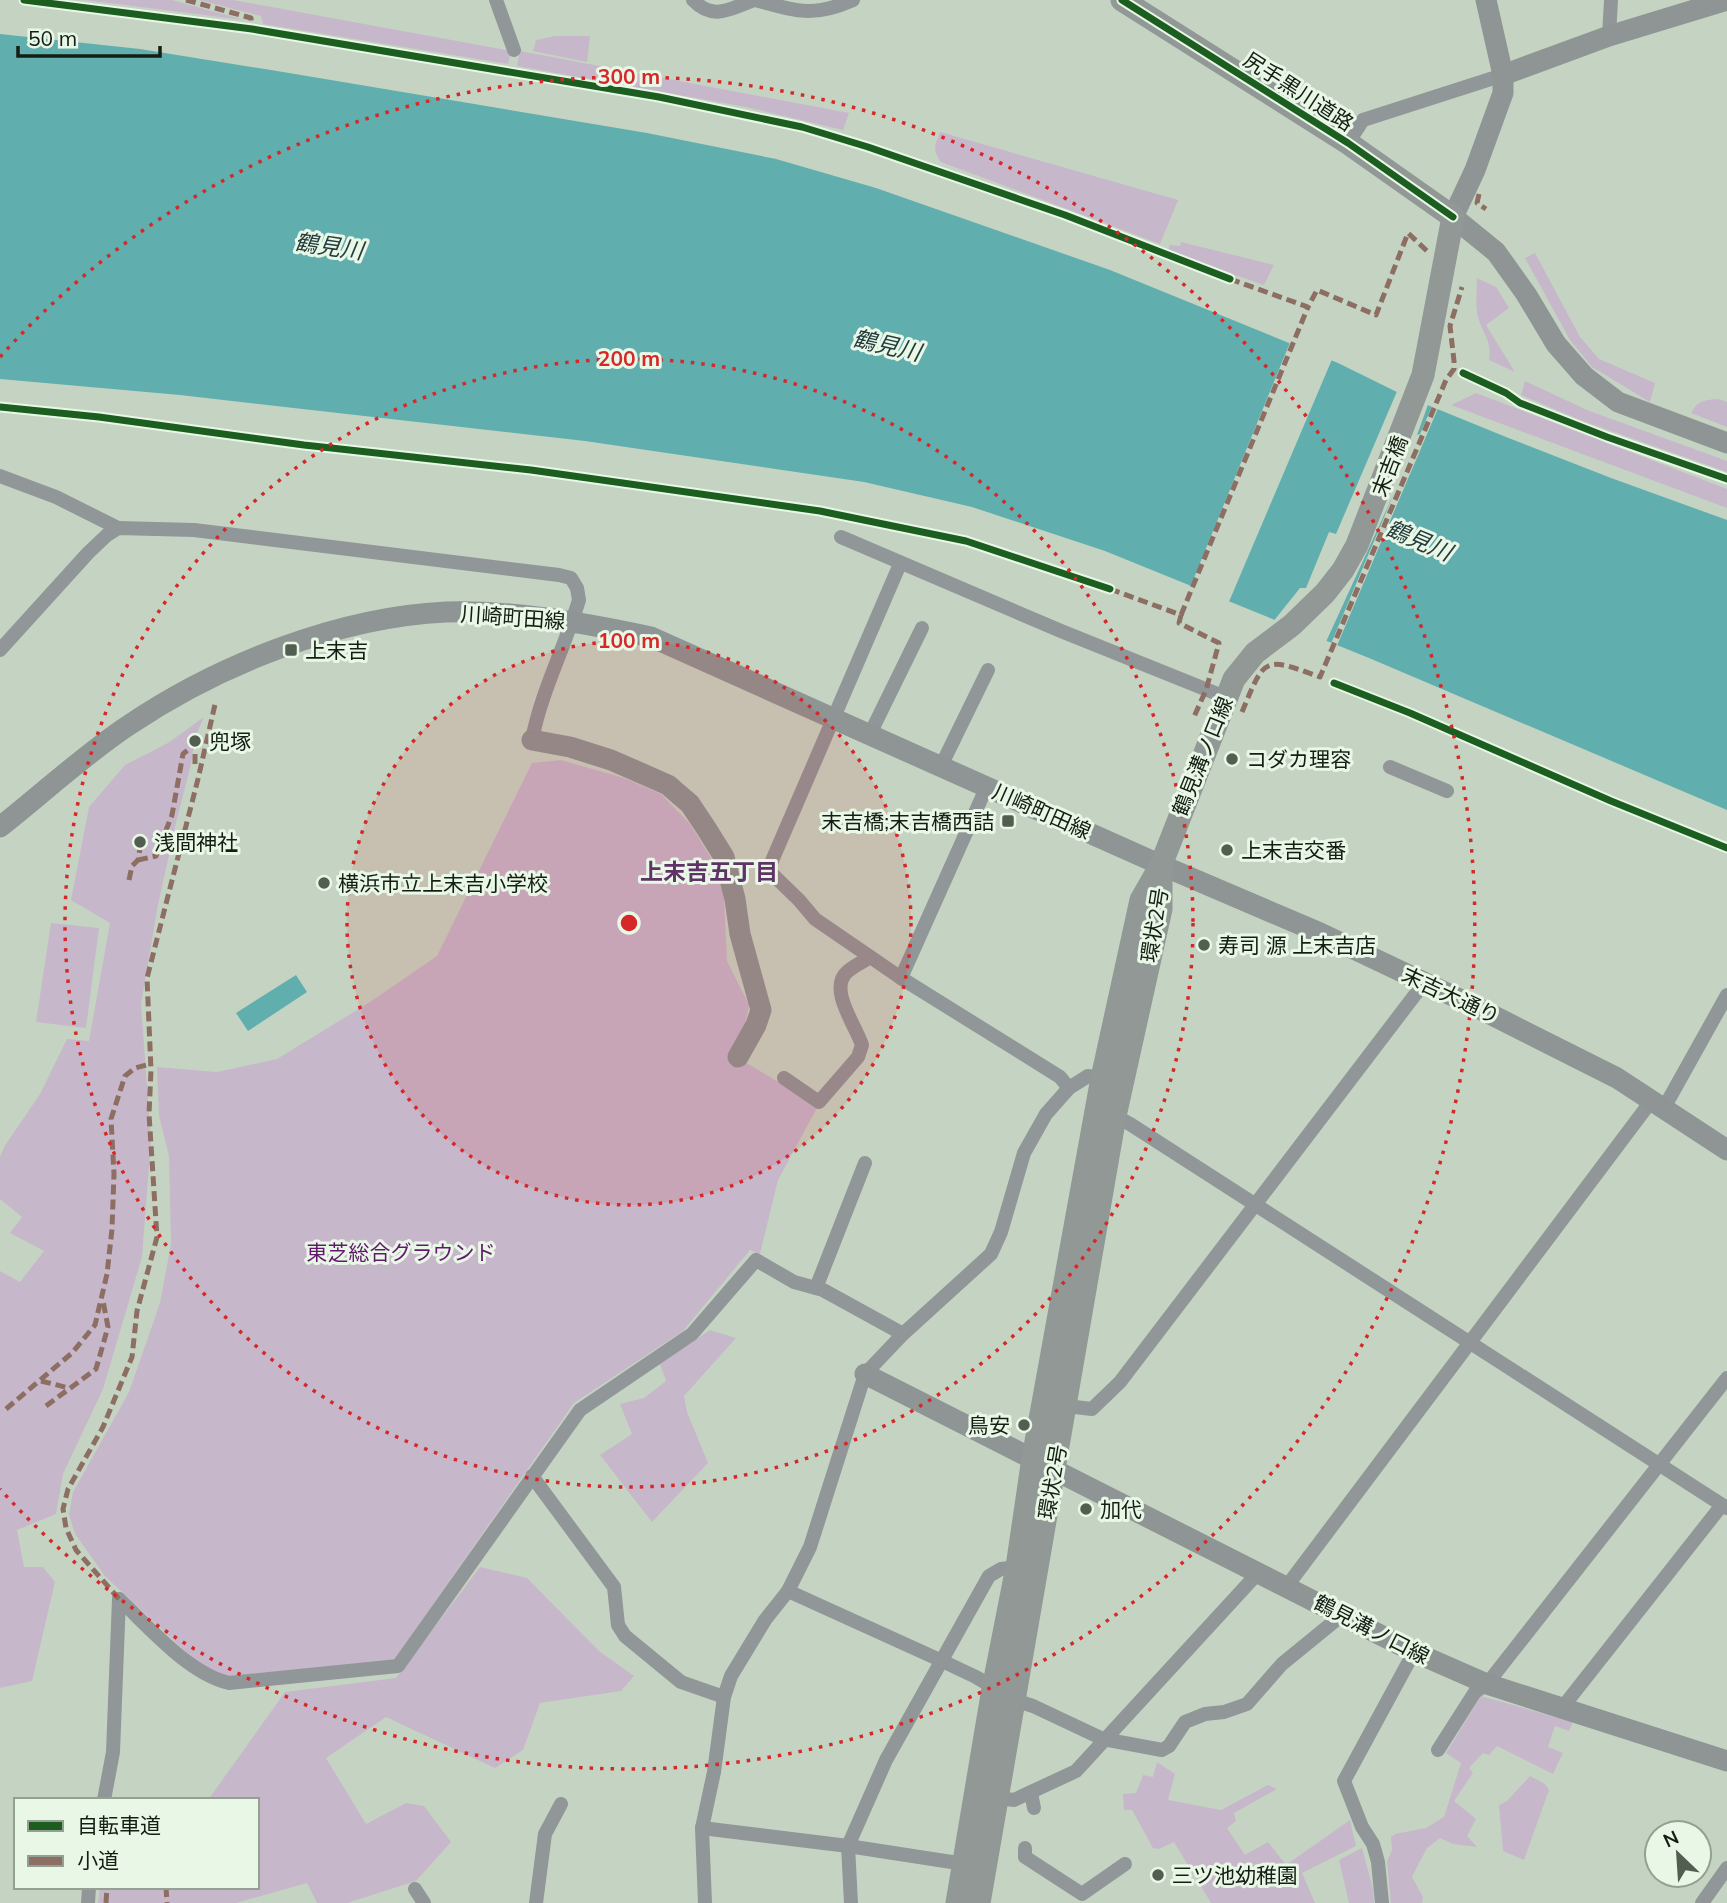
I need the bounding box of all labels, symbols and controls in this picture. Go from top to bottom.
scale bar [18,14,159,58]
text: 50 m [28,25,77,51]
street label: 尻手黒川道路 [1239,46,1359,136]
text: 300 m [598,63,660,89]
water label: 鶴見川 [293,227,368,266]
water label: 鶴見川 [850,323,927,368]
text: 200 m [598,345,660,371]
street label: 末吉橋 [1366,432,1412,500]
water label: 鶴見川 [1382,513,1459,568]
street label: 川崎町田線 [460,600,566,634]
text: 100 m [598,627,660,653]
place label: 上末吉 [305,637,368,663]
marker: 上末吉 [283,642,299,658]
street label: 鶴見溝ノ口線 [1166,693,1238,819]
place label: 兜塚 [209,728,251,754]
marker: 兜塚 [187,733,203,749]
place label: コダカ理容 [1246,746,1351,772]
marker: コダカ理容 [1224,751,1240,767]
street label: 川崎町田線 [989,778,1095,844]
place label: 末吉橋;末吉橋西詰 [821,808,994,834]
marker: 末吉橋;末吉橋西詰 [1000,813,1016,829]
place label: 浅間神社 [154,829,238,855]
marker: 浅間神社 [132,834,148,850]
place label: 上末吉交番 [1241,837,1346,863]
marker: 上末吉交番 [1219,842,1235,858]
district label: 上末吉五丁目 [640,857,778,886]
place label: 横浜市立上末吉小学校 [338,870,548,896]
marker: 横浜市立上末吉小学校 [316,875,332,891]
street label: 環状2号 [1135,886,1173,964]
centre of rings [617,911,641,935]
place label: 寿司 源 上末吉店 [1218,932,1376,958]
marker: 寿司 源 上末吉店 [1196,937,1212,953]
street label: 末吉大通り [1398,961,1504,1029]
park label: 東芝総合グラウンド [307,1239,496,1265]
place label: 鳥安 [968,1412,1010,1438]
marker: 鳥安 [1016,1417,1032,1433]
street label: 環状2号 [1033,1443,1071,1521]
place label: 加代 [1100,1496,1142,1522]
marker: 加代 [1078,1501,1094,1517]
street label: 鶴見溝ノ口線 [1310,1589,1434,1669]
legend [14,1798,259,1889]
text: 自転車道 [77,1812,161,1838]
north arrow [1643,1819,1713,1889]
text: N [1659,1825,1682,1853]
text: 小道 [77,1847,119,1873]
place label: 三ツ池幼稚園 [1172,1862,1298,1888]
marker: 三ツ池幼稚園 [1150,1867,1166,1883]

